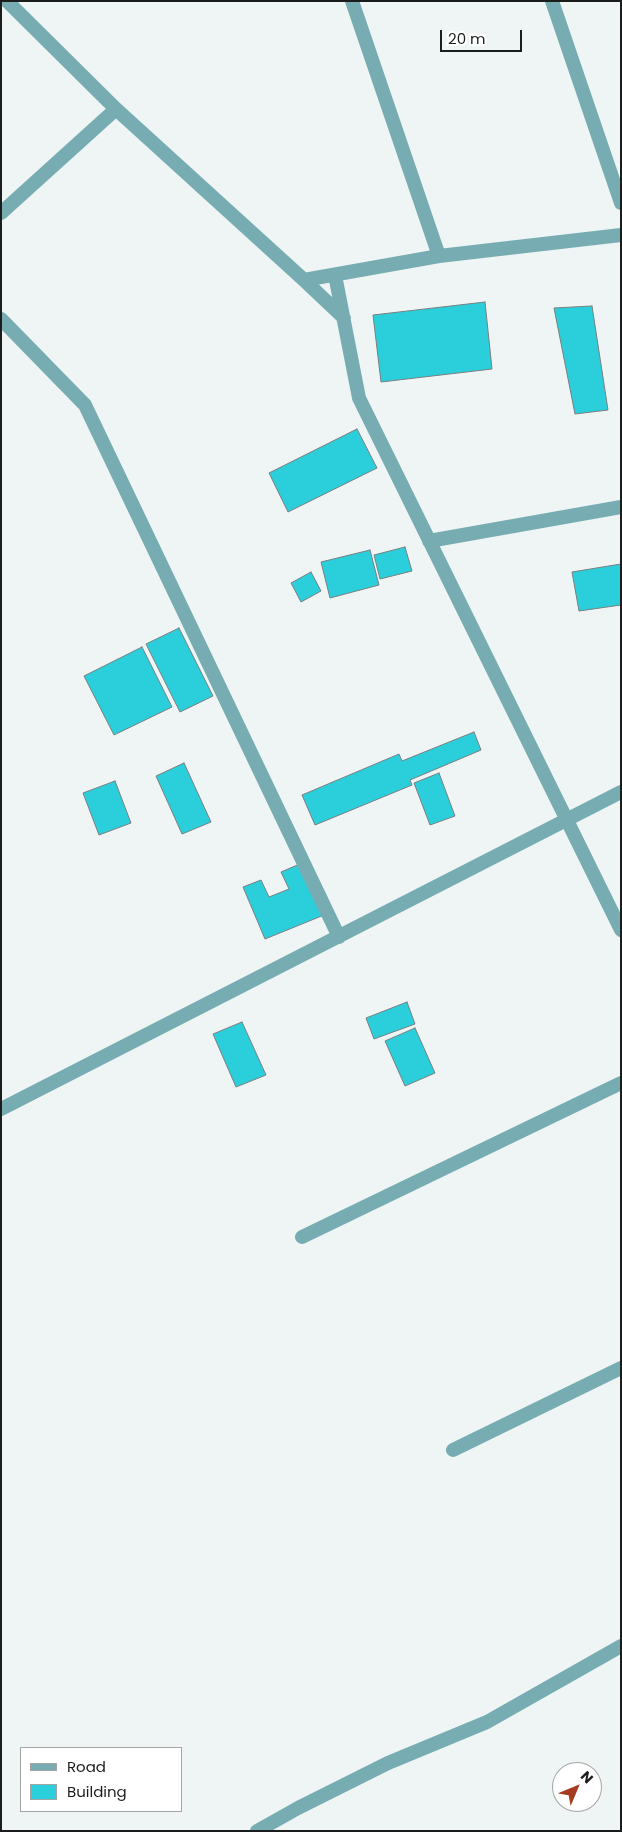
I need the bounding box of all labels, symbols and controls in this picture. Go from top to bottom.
scale bar [442,20,524,52]
text: 20 m [448,28,486,49]
legend [20,1747,182,1812]
text: Road [67,1756,106,1777]
north arrow [552,1762,602,1812]
text: N [576,1766,598,1788]
text: Building [67,1781,127,1802]

